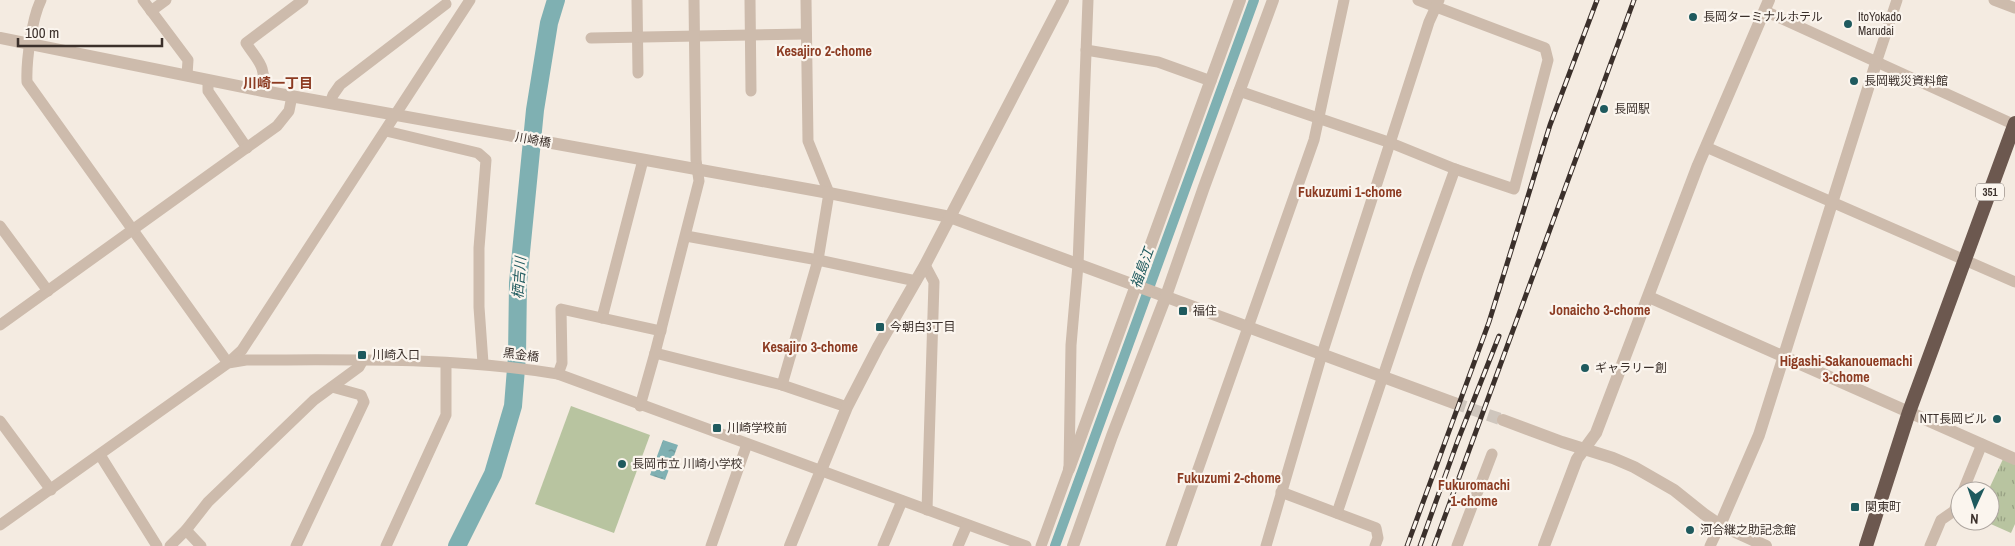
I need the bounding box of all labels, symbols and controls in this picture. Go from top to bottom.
place label: 長岡ターミナルホテル [1703,9,1823,25]
place label: ItoYokado Marudai [1858,9,1902,39]
marker: 長岡ターミナルホテル [1687,11,1699,23]
scale bar [18,15,161,47]
marker: ItoYokado Marudai [1842,18,1854,30]
text: 100 m [25,22,59,43]
district label: Kesajiro 2-chome [776,42,872,60]
place label: 長岡戦災資料館 [1864,73,1948,89]
district label: 川崎一丁目 [243,74,313,92]
marker: 長岡戦災資料館 [1848,75,1860,87]
place label: 長岡駅 [1614,101,1650,117]
marker: 長岡駅 [1598,103,1610,115]
street label: 川崎橋 [514,129,552,151]
district label: Fukuzumi 1-chome [1298,183,1402,201]
road number: 351 [1976,183,2004,200]
water label: 福島江 [1126,243,1158,291]
water label: 栖吉川 [509,254,530,300]
district label: Jonaicho 3-chome [1550,301,1650,319]
place label: 福住 [1193,303,1217,319]
marker: 福住 [1177,305,1189,317]
place label: 今朝白3丁目 [890,319,955,335]
marker: 今朝白3丁目 [874,321,886,333]
district label: Kesajiro 3-chome [762,338,858,356]
street label: 黒金橋 [502,345,540,365]
place label: 川崎入口 [372,347,420,363]
marker: 川崎入口 [356,349,368,361]
district label: Higashi-Sakanouemachi 3-chome [1780,352,1912,386]
place label: ギャラリー創 [1595,360,1667,376]
marker: ギャラリー創 [1579,362,1591,374]
place label: NTT長岡ビル [1920,411,1987,427]
marker: NTT長岡ビル [1991,413,2003,425]
place label: 川崎学校前 [727,420,787,436]
marker: 川崎学校前 [711,422,723,434]
place label: 長岡市立 川崎小学校 [632,456,743,472]
marker: 長岡市立 川崎小学校 [616,458,628,470]
district label: Fukuzumi 2-chome [1177,469,1281,487]
district label: Fukuromachi 1-chome [1438,476,1510,510]
north arrow [1950,481,2000,531]
place label: 関東町 [1865,499,1901,515]
marker: 関東町 [1849,501,1861,513]
text: N [1970,510,1979,528]
place label: 河合継之助記念館 [1700,522,1796,538]
marker: 河合継之助記念館 [1684,524,1696,536]

